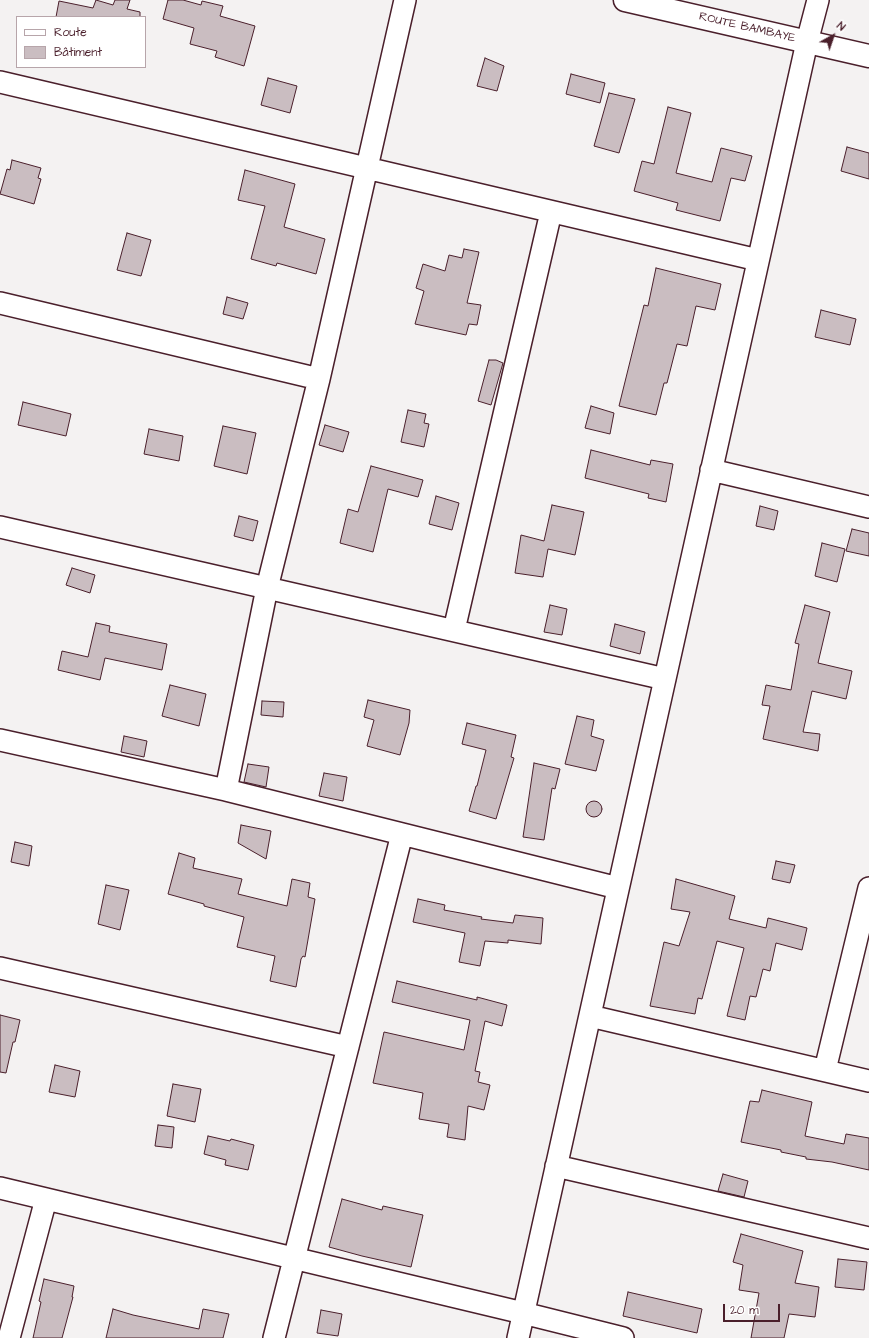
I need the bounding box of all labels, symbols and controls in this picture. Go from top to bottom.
street label: ROUTE BAMBAYE [697,10,797,46]
legend [16,16,146,68]
north arrow [813,16,853,56]
text: N [834,18,849,34]
text: Route [54,24,87,41]
text: Bâtiment [54,44,102,61]
scale bar [725,1296,782,1322]
text: 20 m [730,1302,759,1319]

